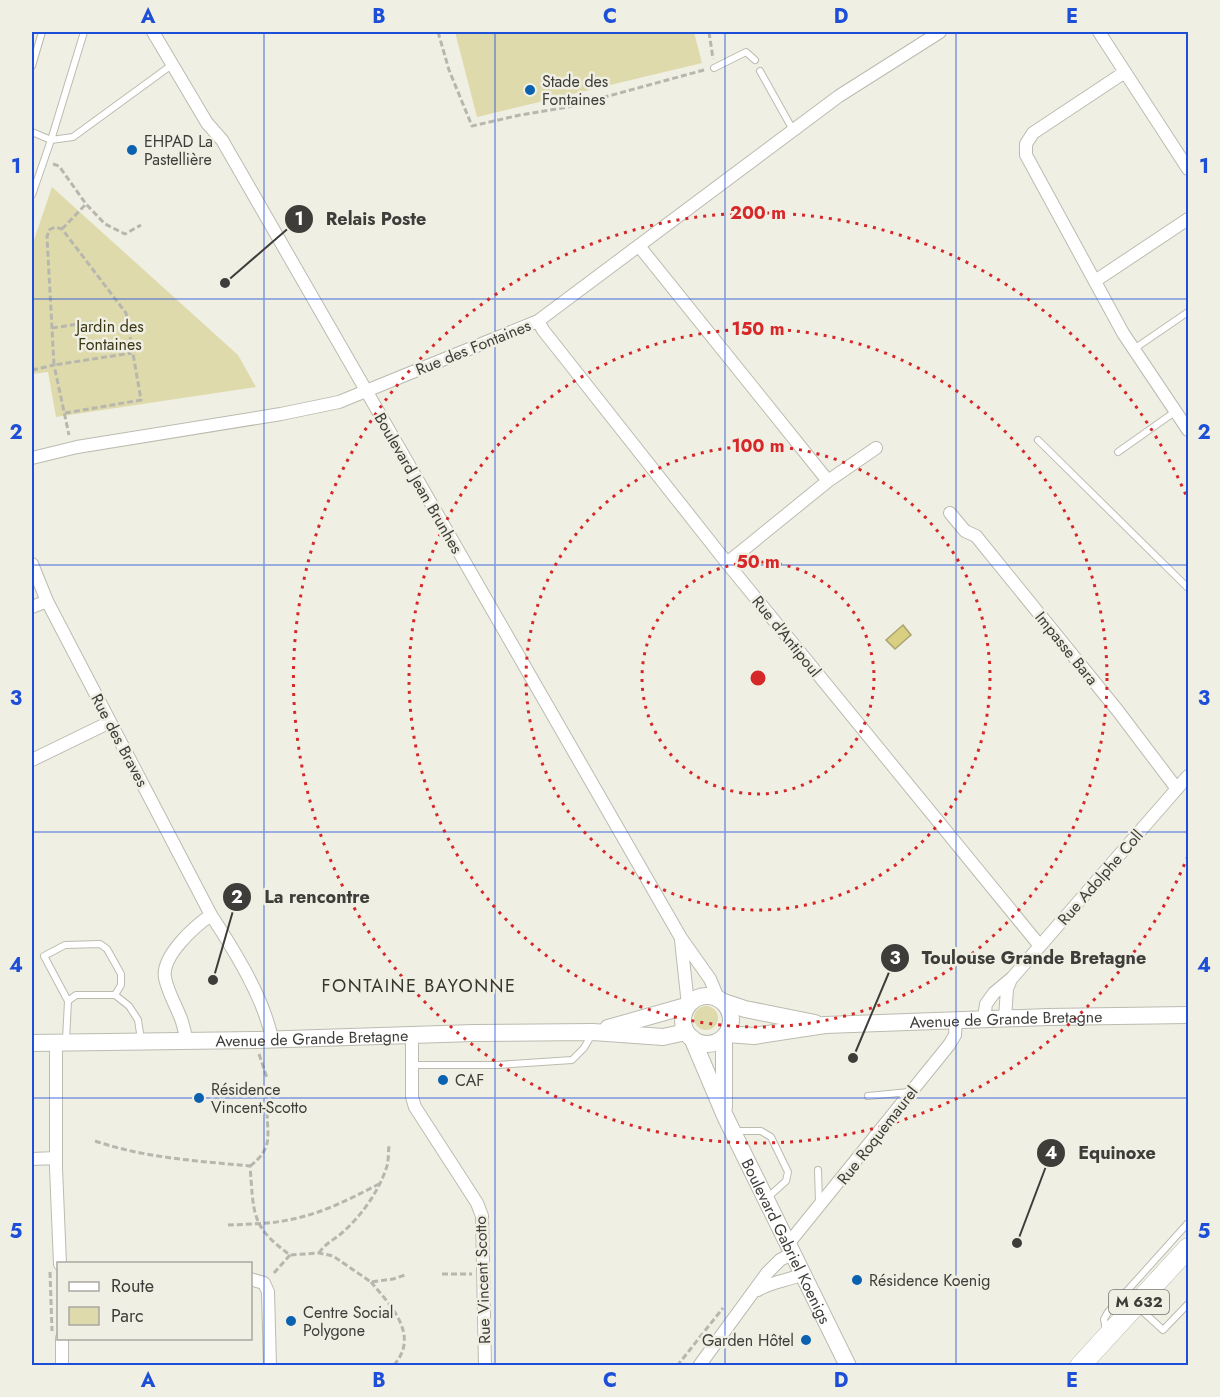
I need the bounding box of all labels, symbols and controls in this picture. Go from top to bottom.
text: A [140,2,156,31]
text: B [372,2,386,31]
text: C [603,2,617,31]
text: D [834,2,848,31]
text: E [1066,2,1078,31]
place label: Stade des Fontaines [542,70,608,111]
marker: Stade des Fontaines [523,83,537,97]
place label: EHPAD La Pastellière [144,130,213,171]
marker: EHPAD La Pastellière [125,143,139,157]
text: 1 [11,152,21,181]
text: 1 [1199,152,1209,181]
text: 200 m [730,200,786,226]
callout: Relais Poste [284,201,438,237]
text: 1 [294,206,304,232]
text: Relais Poste [326,206,426,232]
street label: Rue des Fontaines [412,314,534,381]
park label: Jardin des Fontaines [74,315,144,356]
text: 150 m [732,316,784,342]
street label: Boulevard Jean Brunhes [369,409,468,558]
text: 2 [9,418,23,447]
text: 2 [1197,418,1211,447]
text: 100 m [731,433,785,459]
text: 50 m [736,549,780,575]
street label: Rue d'Antipoul [747,591,827,682]
street label: Impasse Bara [1030,607,1104,690]
centre of rings [748,668,768,688]
text: 3 [10,684,22,713]
text: 3 [1198,684,1210,713]
street label: Rue des Braves [85,690,154,791]
street label: Rue Adolphe Coll [1052,824,1148,930]
callout: La rencontre [222,879,381,915]
text: 2 [231,884,243,910]
text: La rencontre [264,884,370,910]
callout: Toulouse Grande Bretagne [880,940,1158,976]
text: 3 [889,945,901,971]
text: Toulouse Grande Bretagne [922,945,1146,971]
text: 4 [9,951,23,980]
text: 4 [1197,951,1211,980]
district label: FONTAINE BAYONNE [322,973,516,999]
street label: Avenue de Grande Bretagne [909,1005,1103,1034]
street label: Avenue de Grande Bretagne [215,1024,409,1053]
place label: CAF [455,1069,484,1092]
marker: CAF [436,1073,450,1087]
place label: Résidence Vincent-Scotto [211,1078,307,1119]
street label: Rue Roquemaurel [832,1081,923,1190]
marker: Résidence Vincent-Scotto [192,1091,206,1105]
callout: Equinoxe [1036,1135,1168,1171]
text: 4 [1045,1140,1057,1166]
text: Equinoxe [1078,1140,1156,1166]
street label: Boulevard Gabriel Koenigs [736,1155,836,1328]
street label: Rue Vincent Scotto [469,1215,496,1344]
text: 5 [10,1217,23,1246]
text: 5 [1198,1217,1211,1246]
legend [57,1262,252,1340]
place label: Résidence Koenig [869,1269,990,1292]
text: Route [111,1273,154,1299]
marker: Résidence Koenig [850,1273,864,1287]
road number: M 632 [1109,1290,1169,1314]
place label: Centre Social Polygone [303,1301,393,1342]
text: Parc [111,1303,144,1329]
marker: Centre Social Polygone [284,1314,298,1328]
place label: Garden Hôtel [702,1329,794,1352]
marker: Garden Hôtel [799,1333,813,1347]
text: A [140,1366,156,1395]
text: B [372,1366,386,1395]
text: C [603,1366,617,1395]
text: D [834,1366,848,1395]
text: E [1066,1366,1078,1395]

